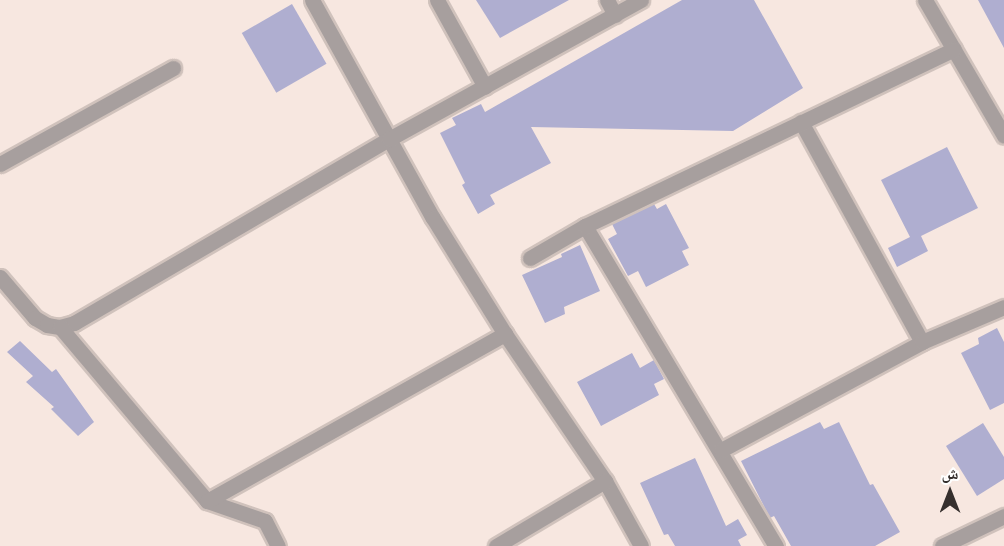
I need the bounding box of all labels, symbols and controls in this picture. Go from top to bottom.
north arrow [920,462,980,522]
text: ش [942,462,958,485]

